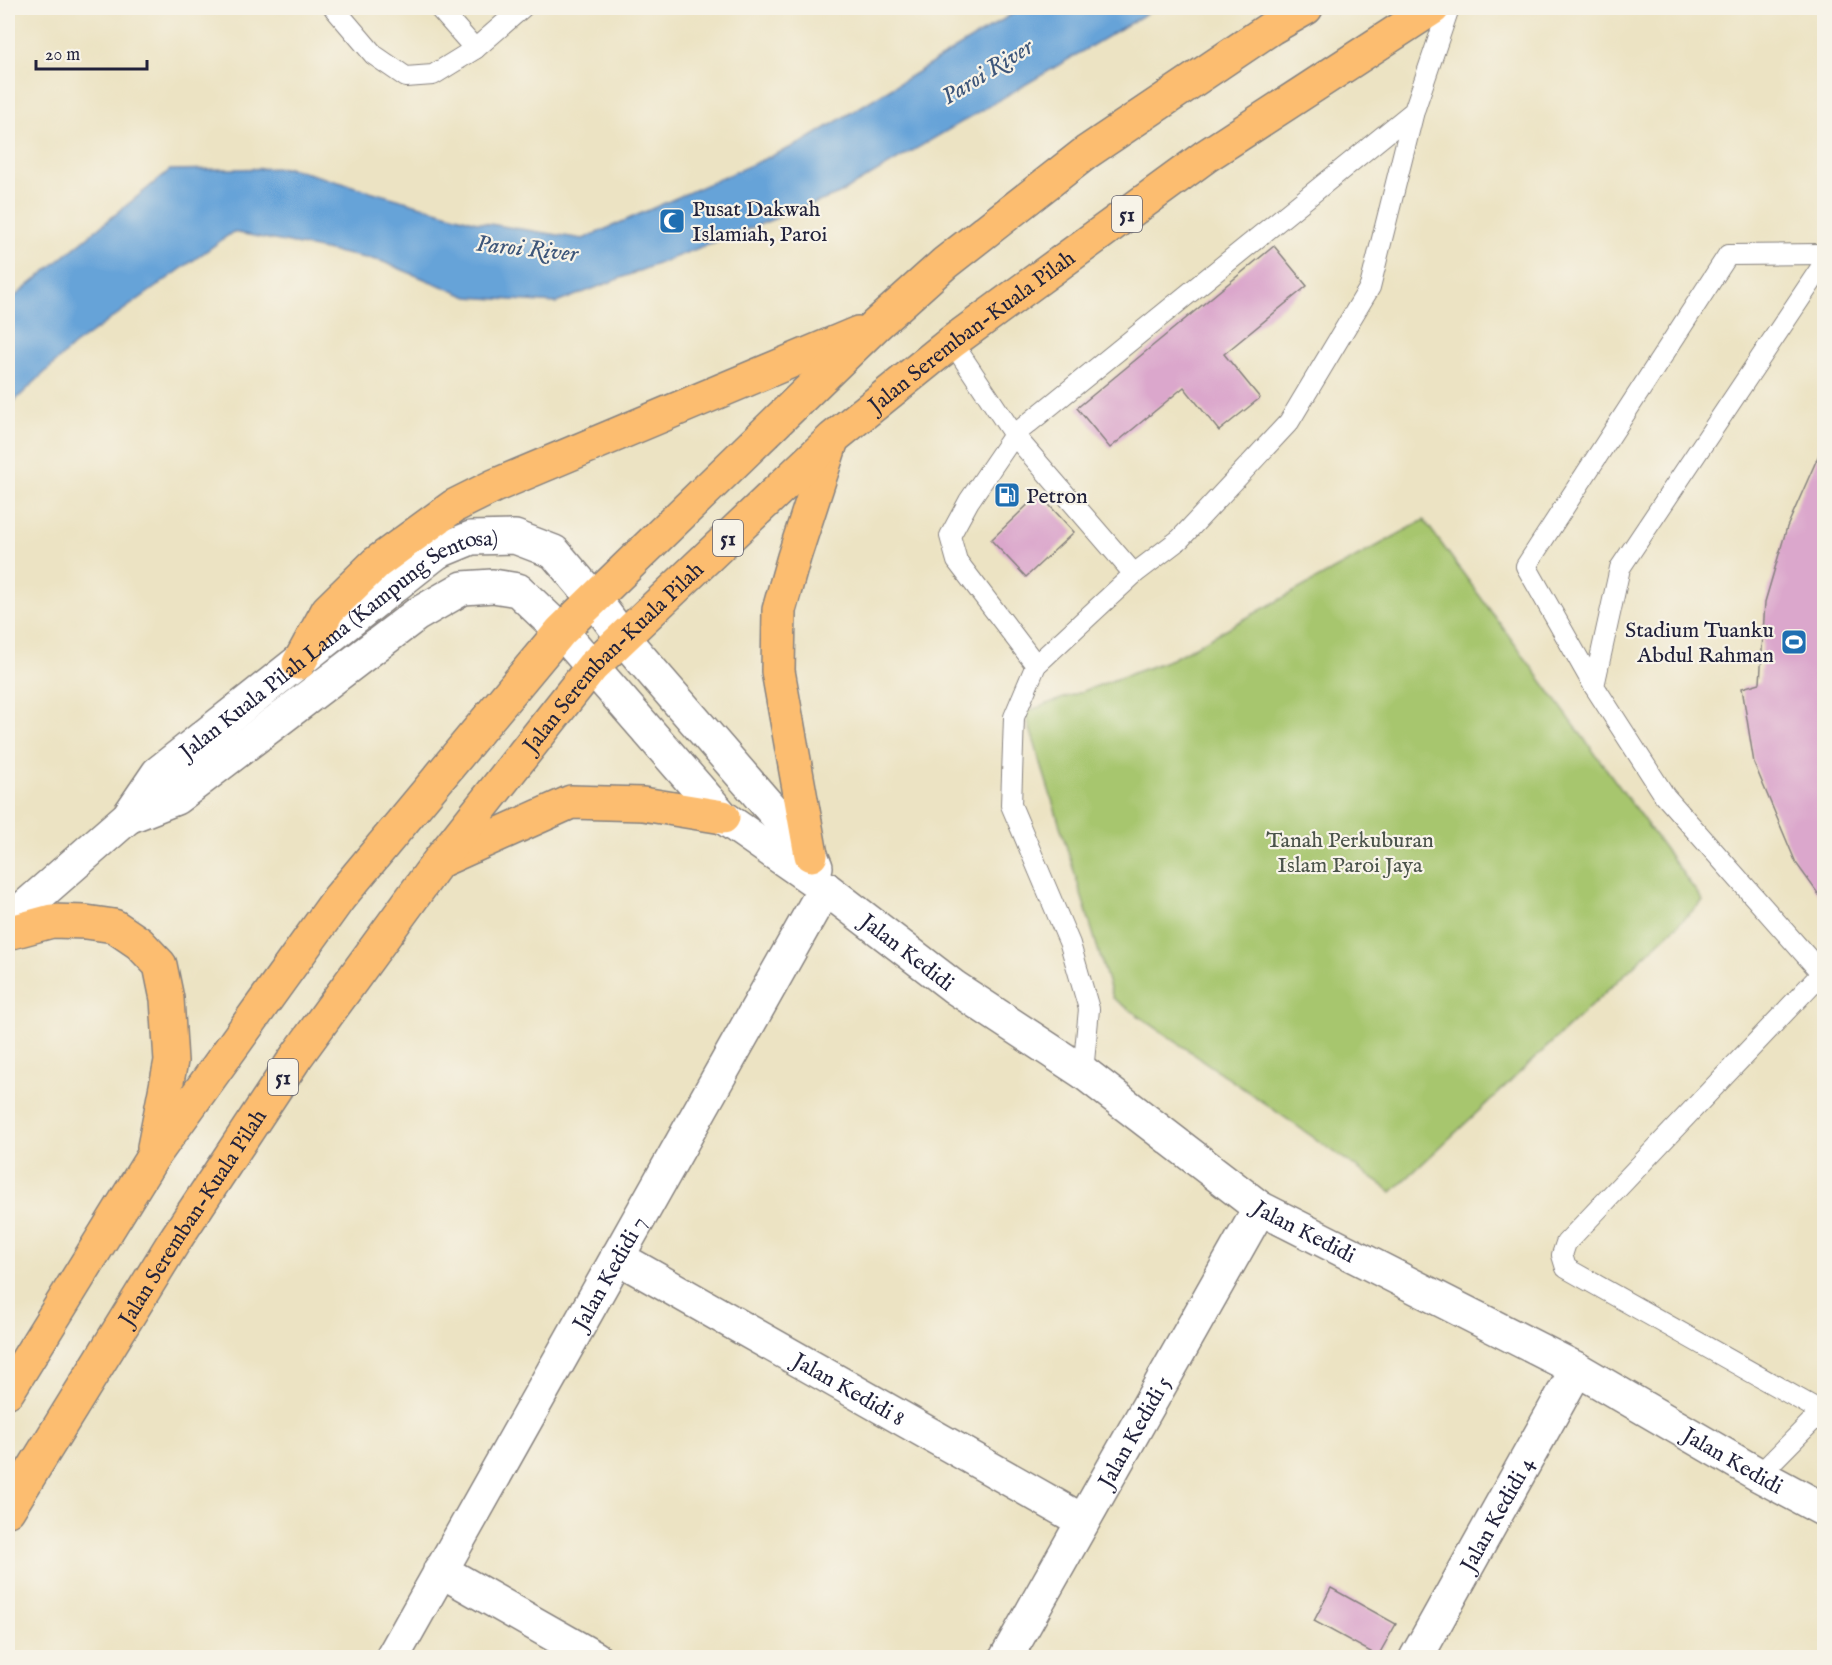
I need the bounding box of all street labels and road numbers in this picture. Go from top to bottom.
road number: 51 [1112,196,1142,232]
street label: Jalan Seremban-Kuala Pilah [861,244,1081,422]
road number: 51 [713,520,743,556]
street label: Jalan Kuala Pilah Lama (Kampung Sentosa) [172,525,499,768]
street label: Jalan Seremban-Kuala Pilah [516,556,710,762]
street label: Jalan Kedidi [852,907,960,998]
road number: 51 [268,1059,298,1095]
street label: Jalan Seremban-Kuala Pilah [112,1104,274,1334]
street label: Jalan Kedidi [1244,1193,1360,1270]
street label: Jalan Kedidi 7 [566,1212,654,1338]
street label: Jalan Kedidi 8 [785,1346,909,1433]
street label: Jalan Kedidi 5 [1091,1372,1178,1496]
street label: Jalan Kedidi [1675,1420,1787,1501]
street label: Jalan Kedidi 4 [1453,1452,1541,1580]

